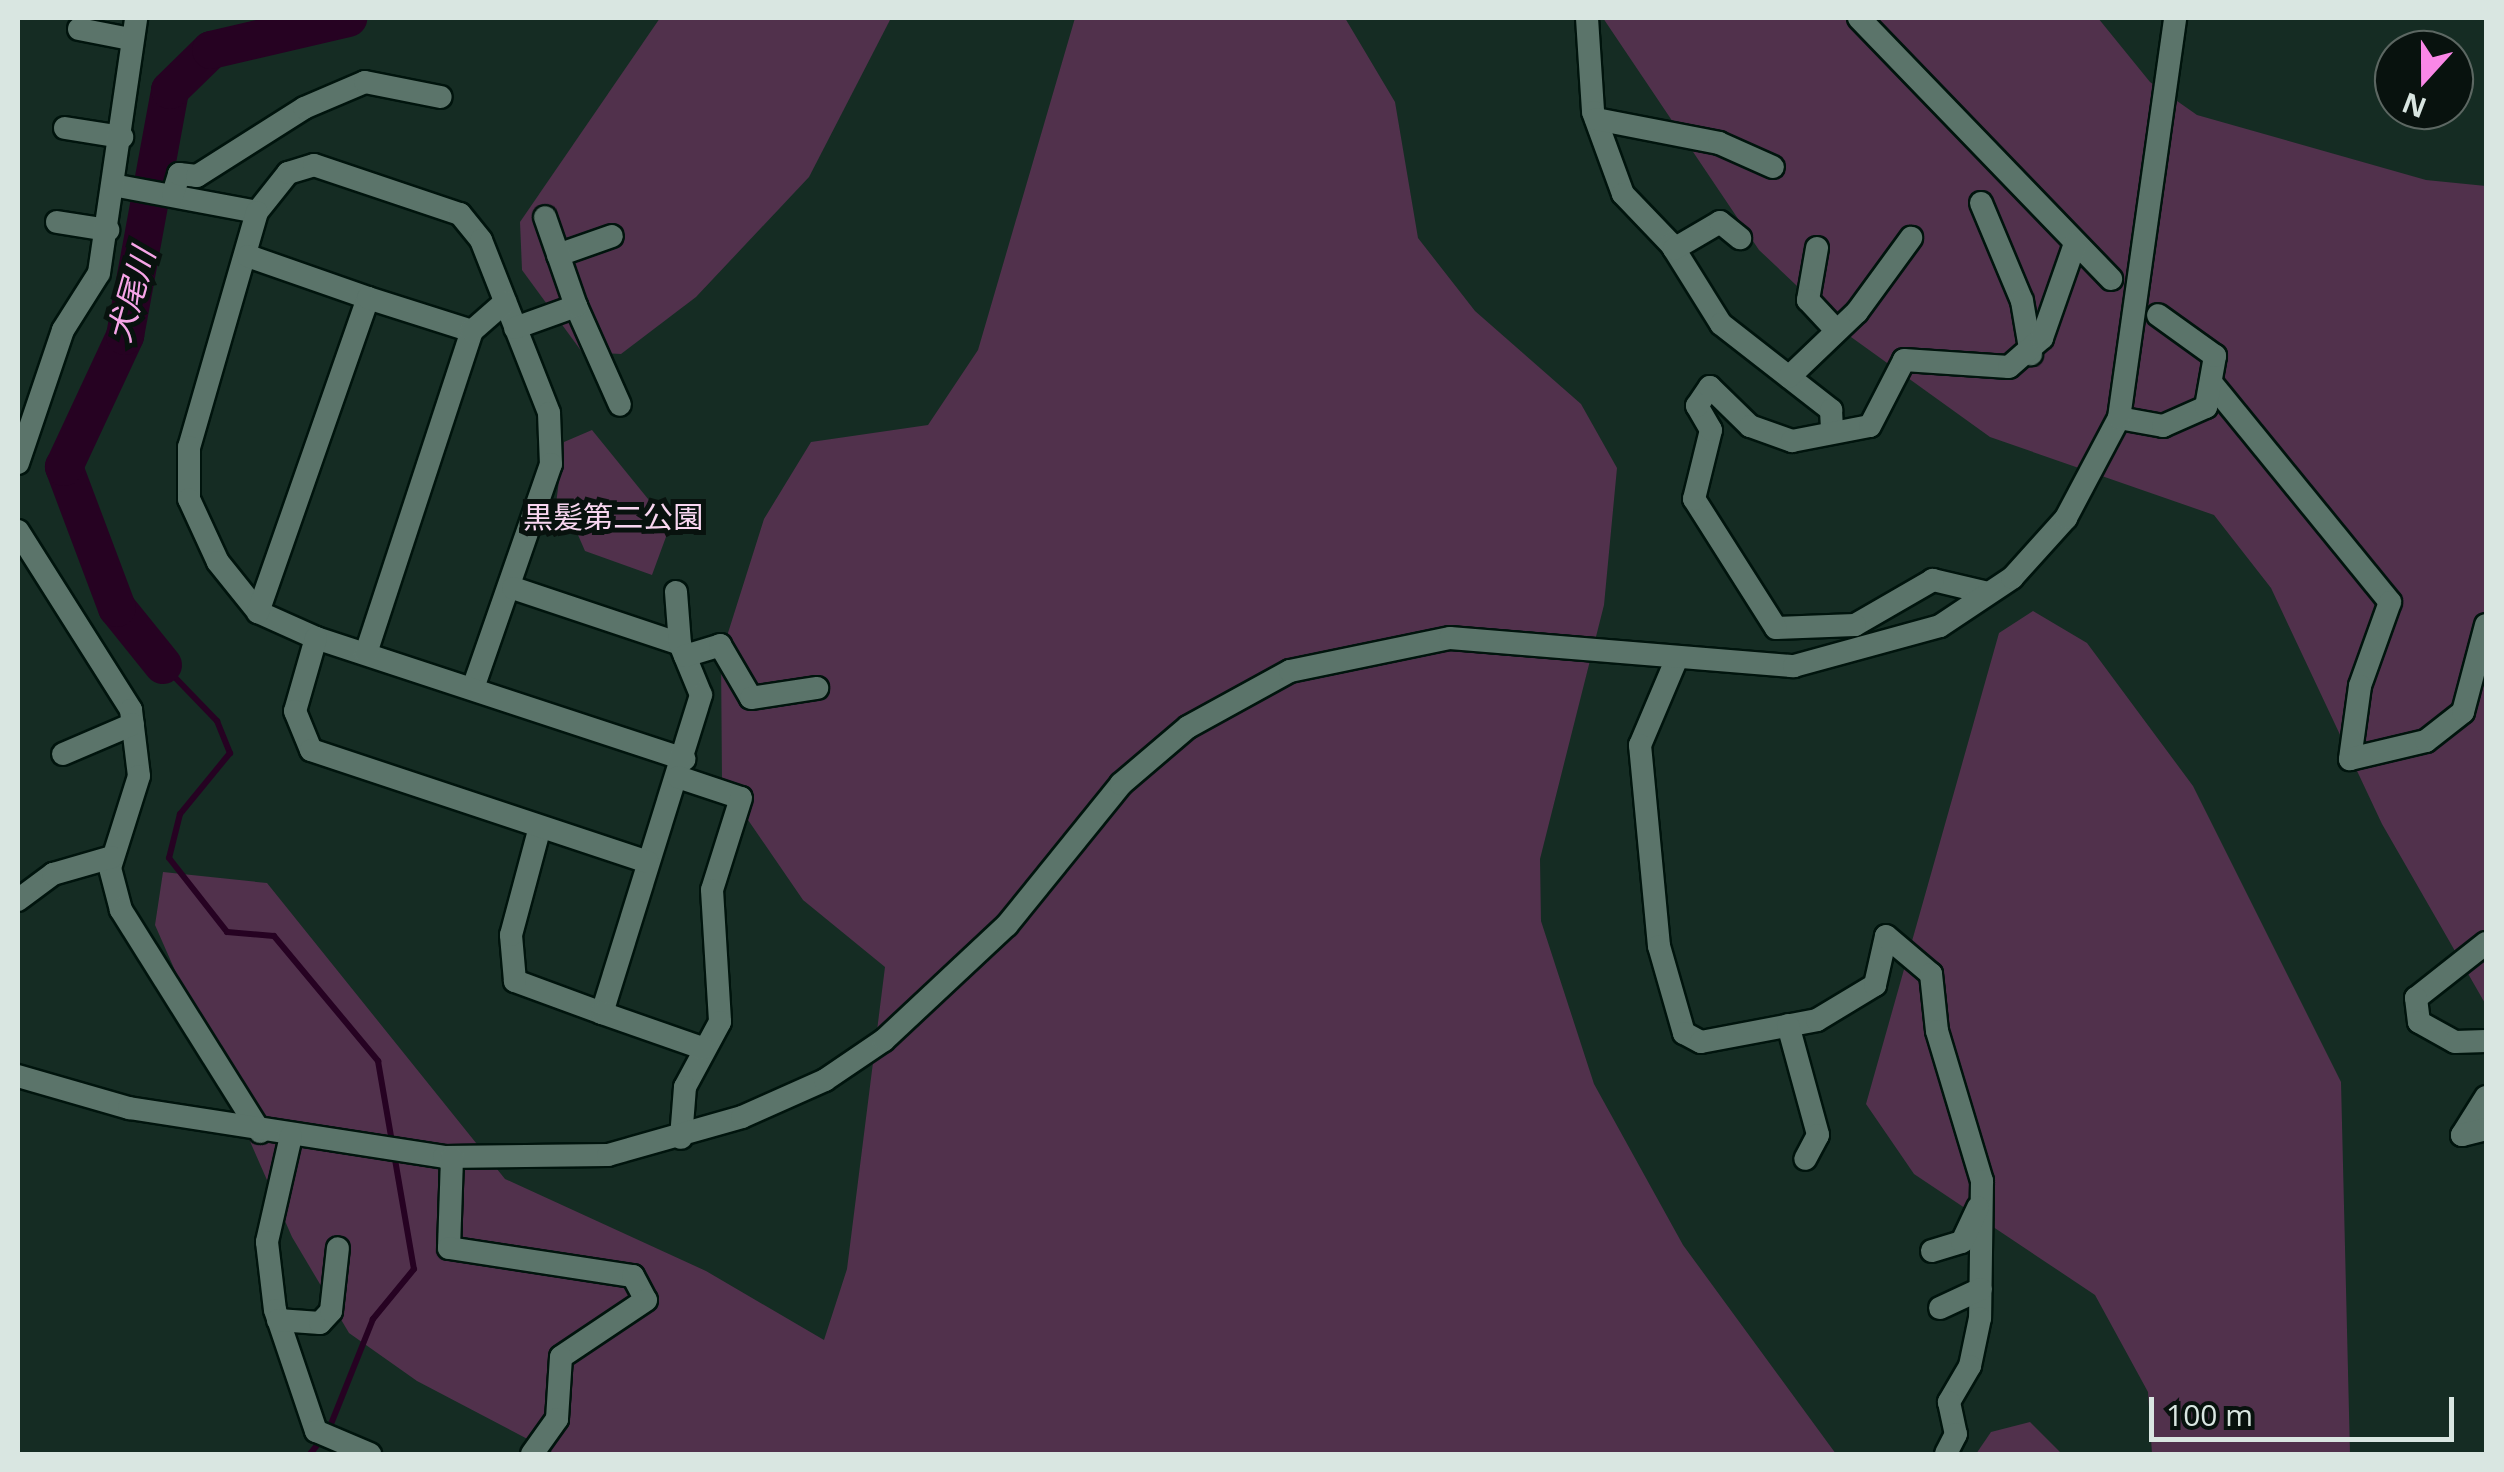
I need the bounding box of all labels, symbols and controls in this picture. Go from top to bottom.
north arrow [2374,30,2474,130]
text: N [2397,84,2431,128]
water label: 犬尾川 [99,244,163,346]
park label: 黒髪第二公園 [523,499,703,535]
scale bar [2154,1377,2459,1439]
text: 100 m [2166,1394,2253,1435]

